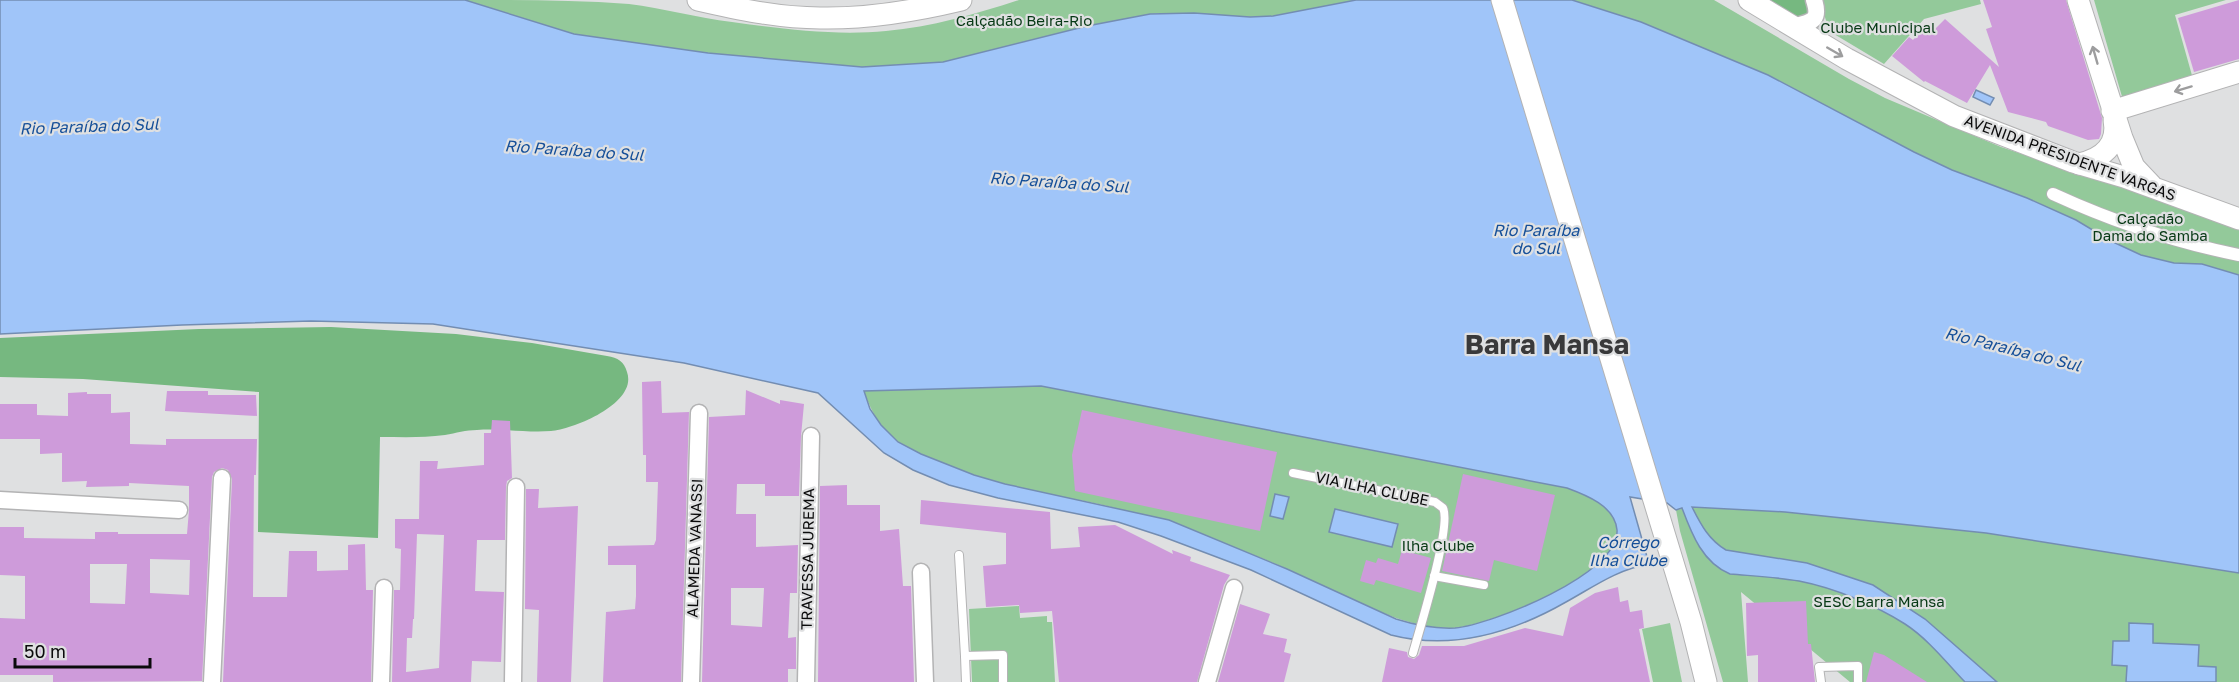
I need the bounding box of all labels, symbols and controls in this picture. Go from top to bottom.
park label: Calçadão Beira-Rio [956,11,1092,29]
park label: Clube Municipal [1820,18,1936,36]
one-way arrow [1826,46,1843,58]
one-way arrow [2089,46,2100,65]
one-way arrow [2174,84,2193,95]
street label: AVENIDA PRESIDENTE VARGAS [1962,110,2178,204]
water label: Rio Paraíba do Sul [19,114,160,138]
water label: Rio Paraíba do Sul [504,135,645,165]
water label: Rio Paraíba do Sul [989,167,1130,197]
park label: Calçadão Dama do Samba [2092,209,2208,244]
water label: Rio Paraíba do Sul [1493,220,1580,258]
water label: Rio Paraíba do Sul [1943,322,2084,376]
district label: Barra Mansa [1465,328,1629,360]
street label: VIA ILHA CLUBE [1314,467,1431,509]
street label: ALAMEDA VANASSI [683,478,705,618]
street label: TRAVESSA JUREMA [797,488,817,630]
water label: Córrego Ilha Clube [1589,532,1669,570]
park label: Ilha Clube [1402,536,1475,554]
park label: SESC Barra Mansa [1813,592,1945,610]
scale bar [15,631,150,669]
text: 50 m [24,640,66,662]

